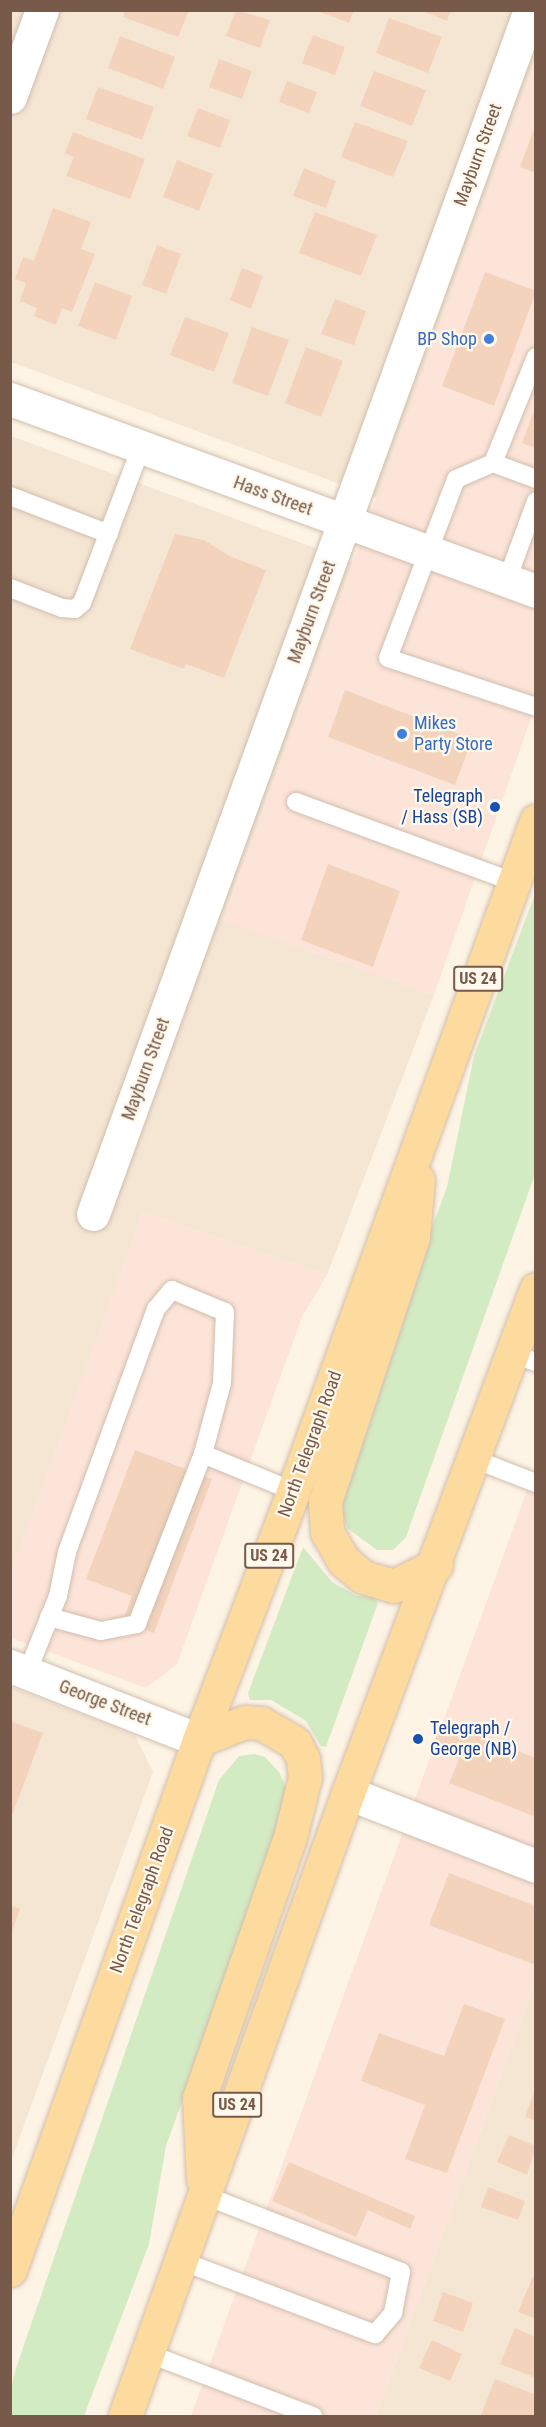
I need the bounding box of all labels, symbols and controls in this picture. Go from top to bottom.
street label: Mayburn Street [449,101,507,209]
place label: BP Shop [417,328,477,350]
marker: BP Shop [482,332,496,346]
street label: Hass Street [231,472,315,520]
street label: Mayburn Street [283,558,341,666]
place label: Mikes Party Store [414,713,493,756]
marker: Mikes Party Store [395,727,409,741]
place label: Telegraph / Hass (SB) [401,786,483,828]
marker: Telegraph / Hass (SB) [488,800,502,814]
road number: US 24 [452,966,504,992]
street label: Mayburn Street [117,1015,175,1123]
street label: North Telegraph Road [273,1368,347,1520]
road number: US 24 [244,1543,294,1569]
street label: George Street [56,1676,154,1730]
place label: Telegraph / George (NB) [430,1718,517,1760]
marker: Telegraph / George (NB) [411,1732,425,1746]
street label: North Telegraph Road [105,1824,179,1976]
road number: US 24 [212,2092,262,2118]

